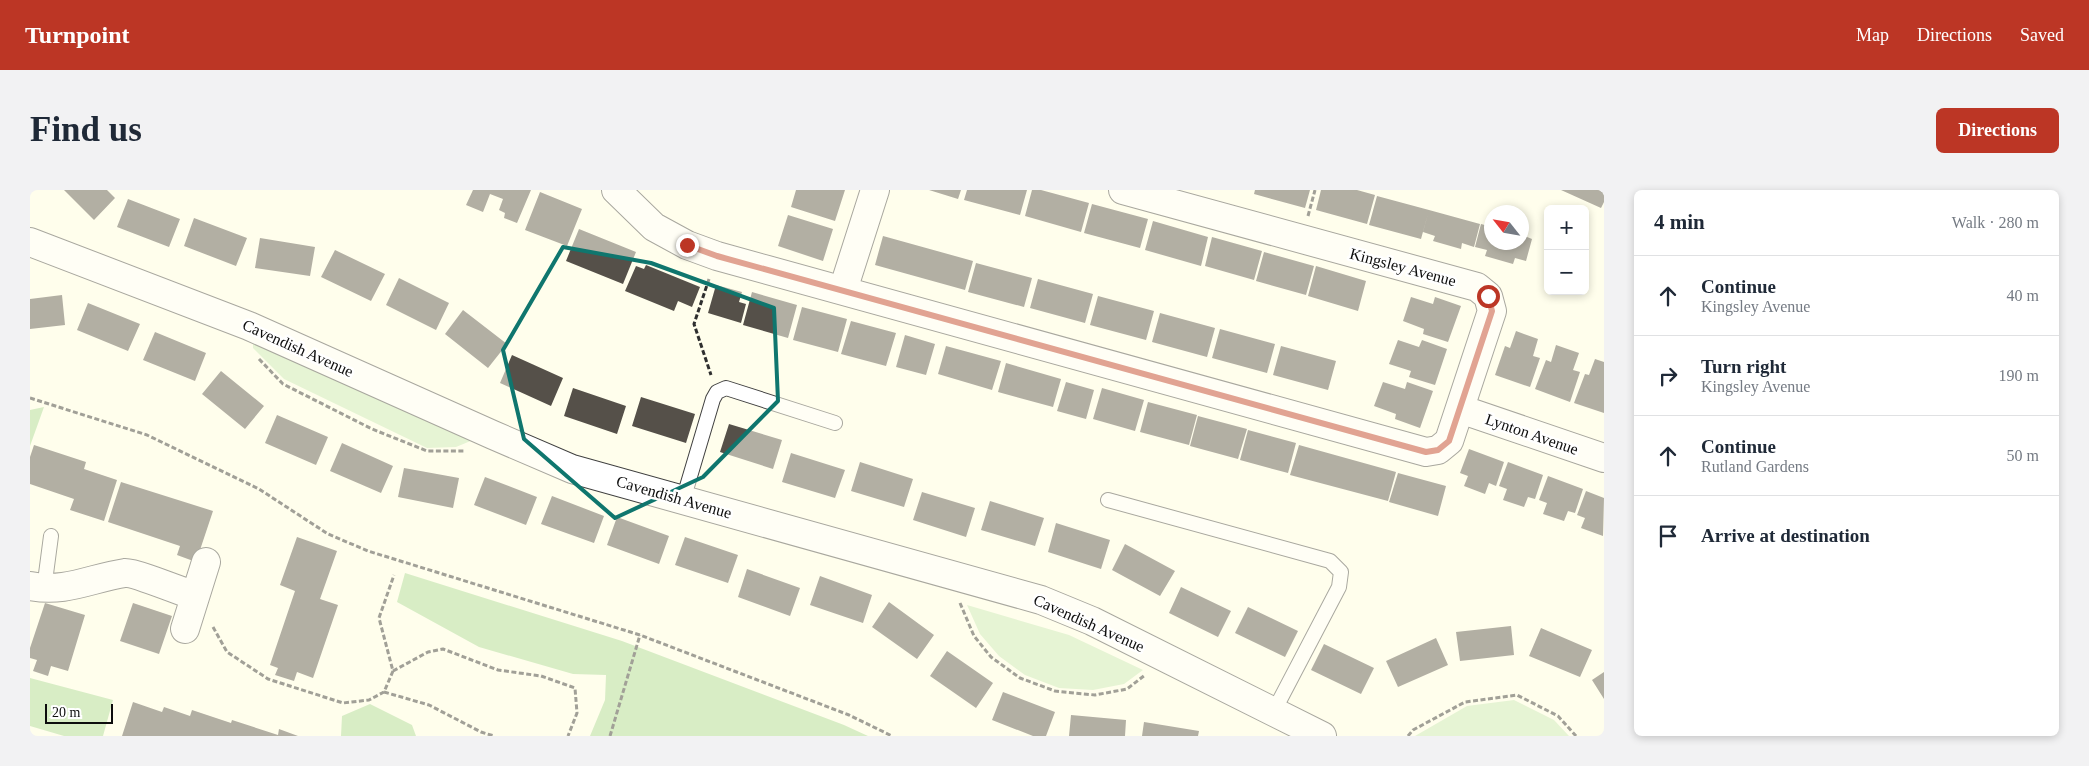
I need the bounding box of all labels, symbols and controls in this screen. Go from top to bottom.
text: Turnpoint [25,22,130,48]
text: Map [1856,25,1889,45]
text: Directions [1917,25,1992,45]
text: Saved [2020,25,2064,45]
button: Directions [1936,108,2059,153]
text: Find us [30,110,142,149]
north arrow [1484,205,1529,250]
map controls [1544,205,1589,295]
button: + [1544,205,1589,250]
text: 4 min [1654,210,1705,234]
text: Walk · 280 m [1952,214,2039,231]
route end [676,234,699,257]
street label: Kingsley Avenue [1348,245,1458,290]
button: − [1544,250,1589,295]
text: Continue [1701,276,1776,297]
icon: ahead [1654,282,1682,310]
route start [1477,285,1500,308]
text: 40 m [2007,287,2039,304]
text: Kingsley Avenue [1701,298,1810,315]
street label: Cavendish Avenue [240,316,356,380]
text: Turn right [1701,356,1786,377]
icon: right [1654,362,1682,390]
text: 190 m [1999,367,2039,384]
text: Kingsley Avenue [1701,378,1810,395]
street label: Lynton Avenue [1483,410,1581,459]
text: Continue [1701,436,1776,457]
icon: ahead [1654,442,1682,470]
text: 50 m [2007,447,2039,464]
text: Rutland Gardens [1701,458,1809,475]
street label: Cavendish Avenue [614,472,734,522]
icon: arrive [1654,522,1682,550]
text: Arrive at destination [1701,525,1870,546]
street label: Cavendish Avenue [1031,591,1147,655]
scale bar [45,701,112,724]
text: 20 m [52,705,80,720]

